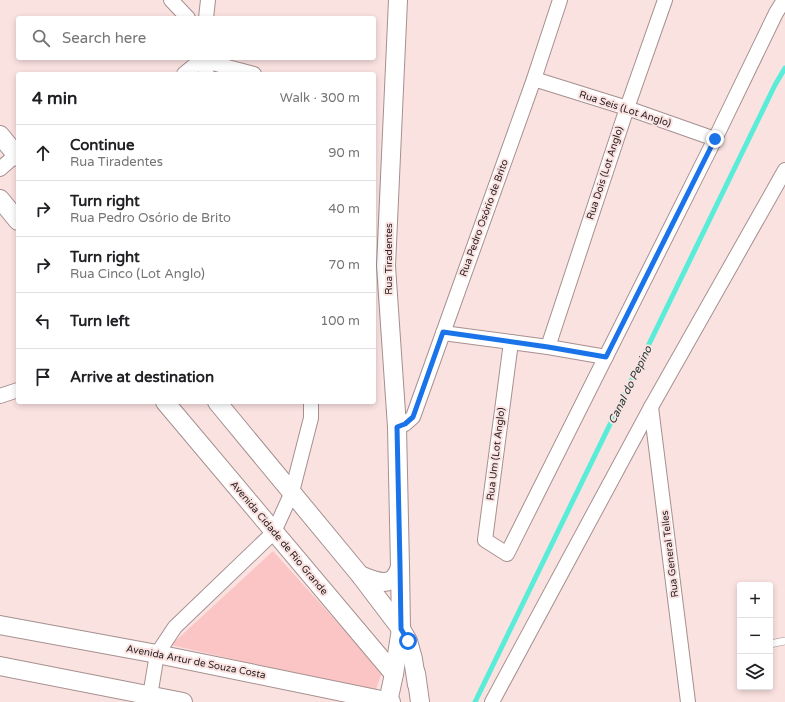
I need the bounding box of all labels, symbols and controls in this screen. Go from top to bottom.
search box [16,16,376,60]
icon: search [30,27,52,49]
text: Search here [62,29,146,47]
text: 4 min [32,88,77,109]
street label: Rua Seis (Lot Anglo) [578,88,672,130]
text: Walk · 300 m [280,90,360,106]
street label: Rua Dois (Lot Anglo) [584,125,626,221]
route end [706,130,724,148]
text: Continue [70,136,134,154]
icon: ahead [32,142,54,164]
text: 90 m [328,145,360,161]
text: Rua Tiradentes [70,154,163,170]
street label: Rua Pedro Osório de Brito [457,158,511,278]
text: Turn right [70,192,140,210]
icon: right [32,198,54,220]
text: 40 m [328,201,360,217]
text: Rua Pedro Osório de Brito [70,210,231,226]
street label: Rua Tiradentes [383,223,395,295]
text: Turn right [70,248,140,266]
icon: right [32,254,54,276]
text: 70 m [328,257,360,273]
text: Rua Cinco (Lot Anglo) [70,266,205,282]
icon: left [32,310,54,332]
text: Turn left [70,312,130,330]
text: 100 m [320,313,360,329]
water label: Canal do Pepino [605,343,655,426]
icon: arrive [32,366,54,388]
text: Arrive at destination [70,368,214,386]
street label: Rua Um (Lot Anglo) [484,407,508,501]
street label: Avenida Cidade de Rio Grande [228,479,330,598]
street label: Rua General Telles [659,510,681,598]
map controls [737,582,773,690]
button: + [737,582,773,618]
button: − [737,618,773,654]
route start [399,632,417,650]
street label: Avenida Artur de Souza Costa [125,643,267,681]
button: layers [737,654,773,690]

